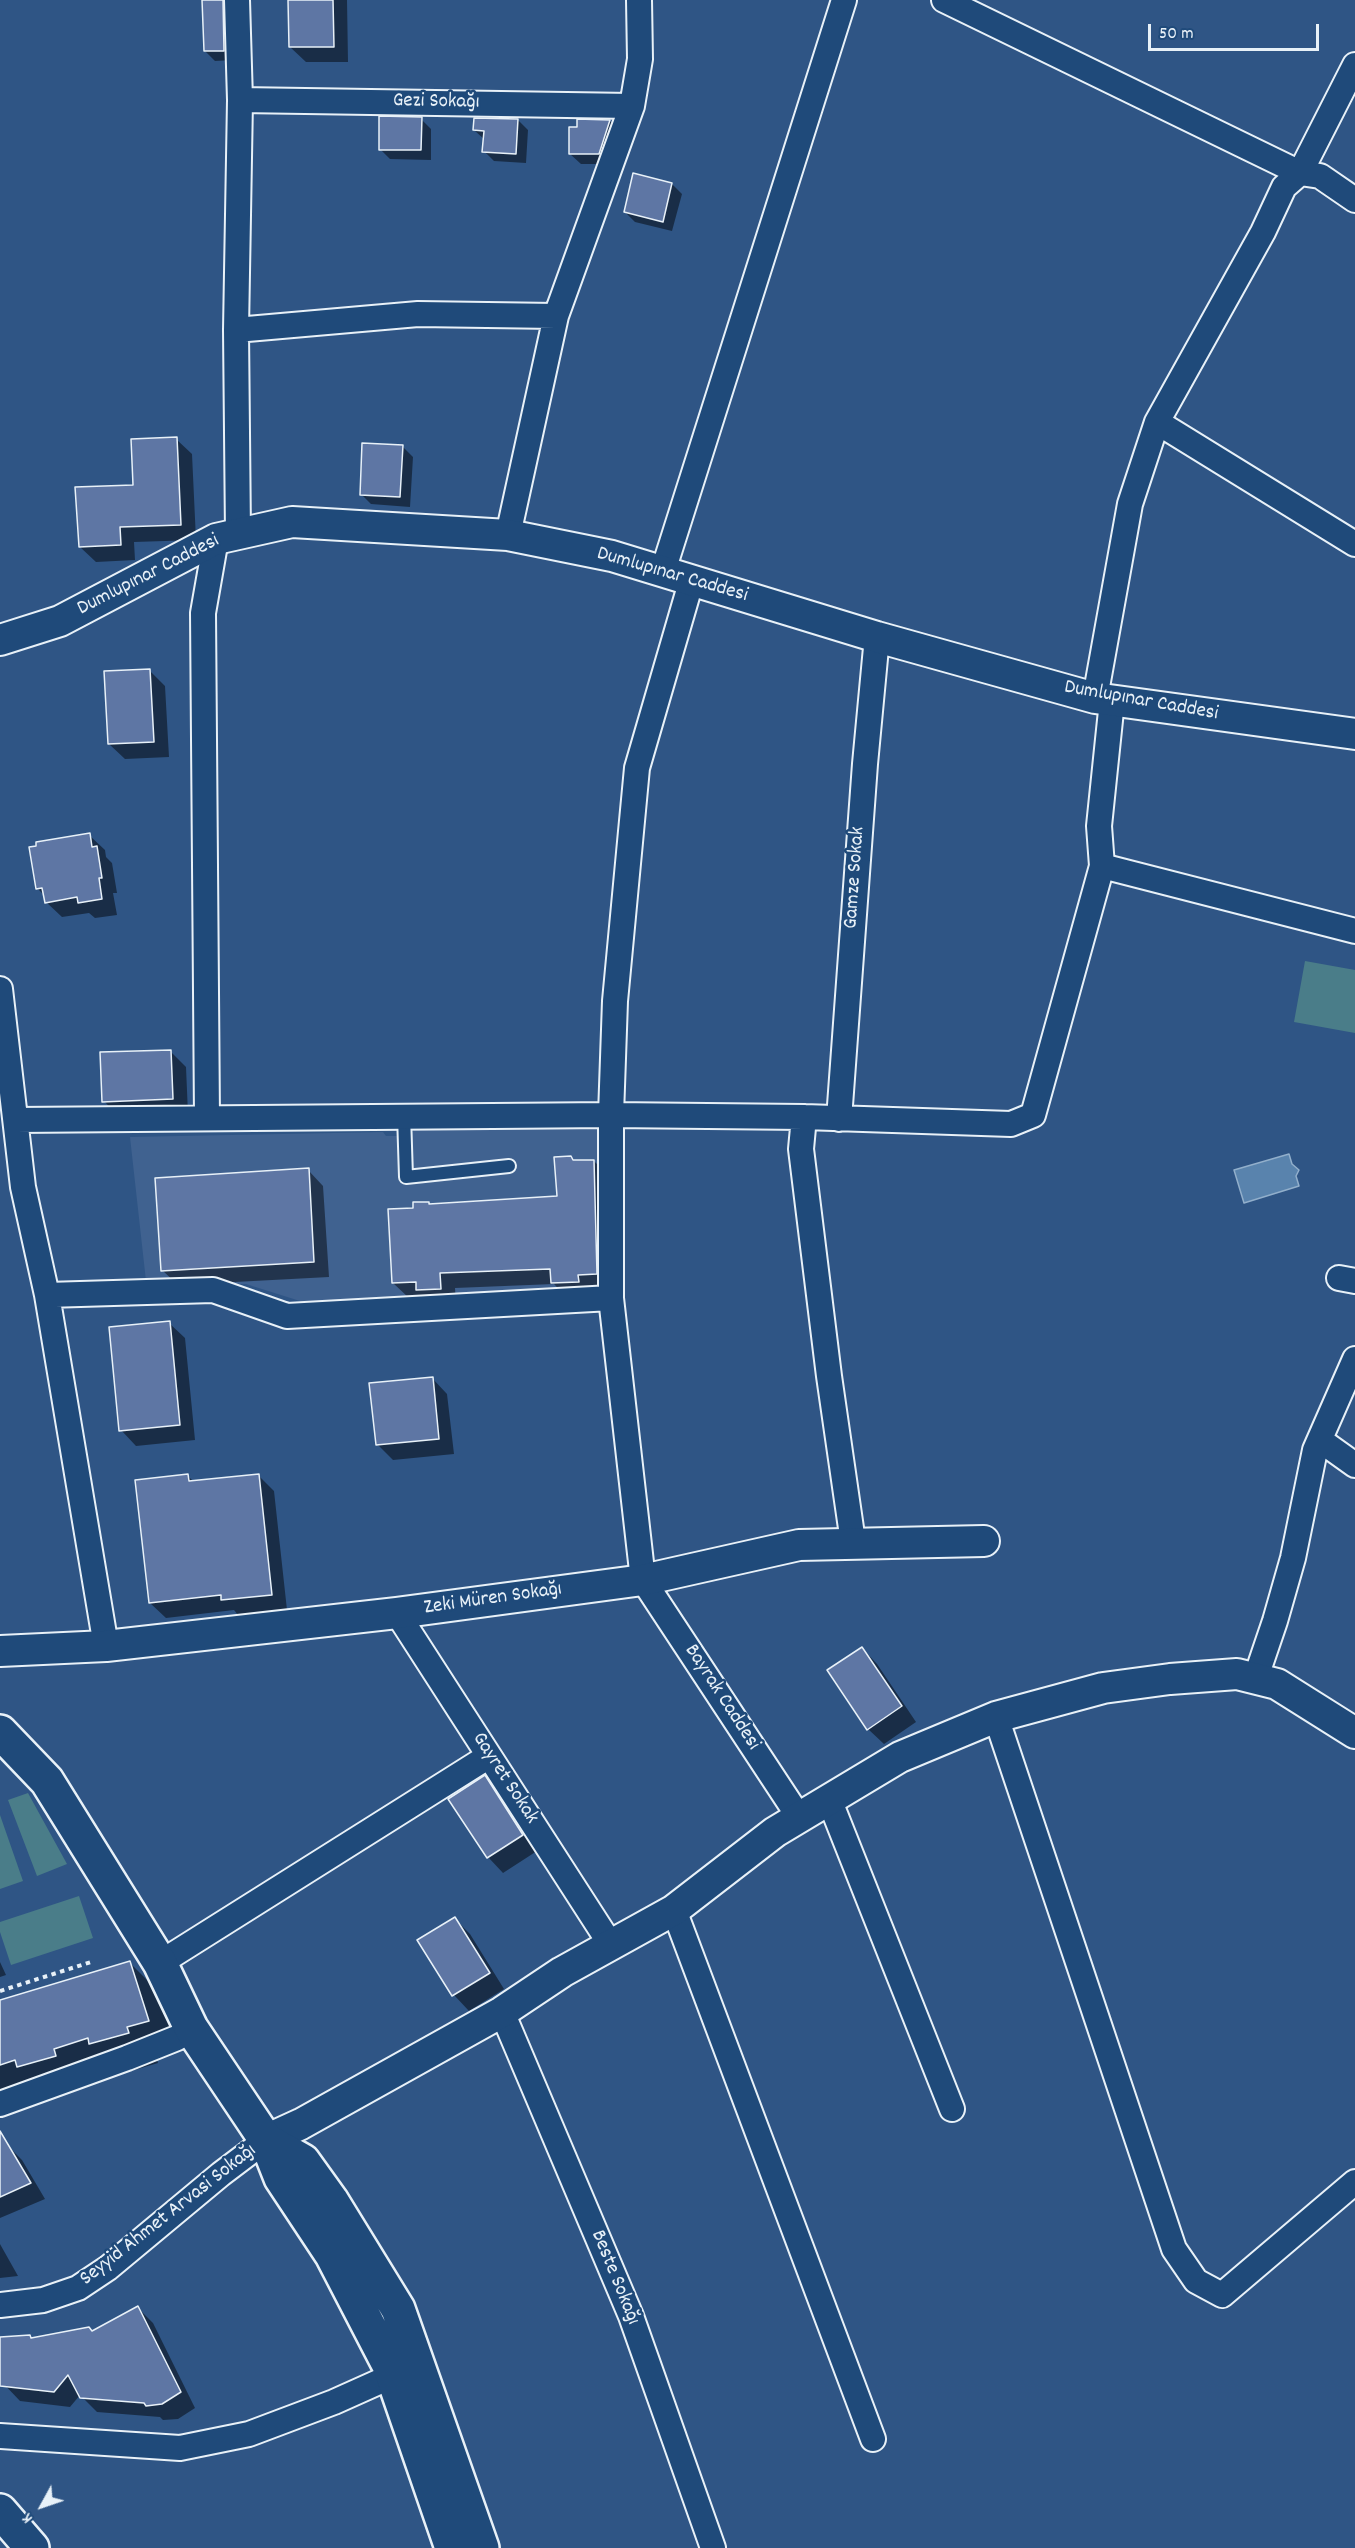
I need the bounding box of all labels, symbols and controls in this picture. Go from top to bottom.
scale bar [1151,12,1322,50]
text: 50 m [1159,22,1194,47]
street label: Gezi Sokağı [392,90,480,116]
street label: Dumlupınar Caddesi [74,529,224,623]
street label: Dumlupınar Caddesi [594,542,750,610]
street label: Dumlupınar Caddesi [1062,676,1220,728]
street label: Gamze Sokak [840,826,872,930]
street label: Zeki Müren Sokağı [423,1578,563,1622]
street label: Bayrak Caddesi [677,1640,765,1756]
street label: Gayret Sokak [465,1728,543,1830]
street label: Seyyid Ahmet Arvasi Sokağı [76,2139,262,2293]
street label: Beste Sokağı [584,2227,644,2329]
north arrow [12,2476,72,2536]
text: K [17,2508,39,2528]

